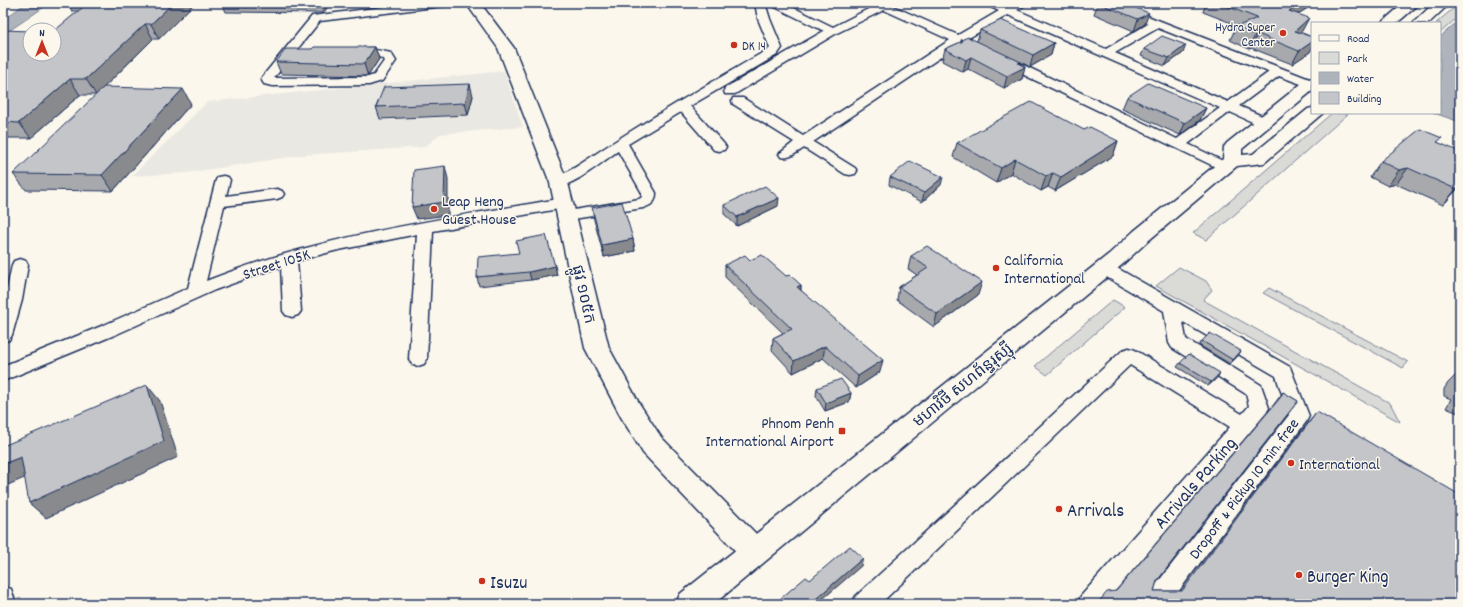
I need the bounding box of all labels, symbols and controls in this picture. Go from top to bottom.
place label: Hydra Super Center [1215,19,1275,53]
north arrow [22,22,62,62]
legend [1311,22,1441,114]
text: N [39,26,45,42]
marker: Hydra Super Center [1278,28,1288,38]
text: Road [1347,31,1369,48]
place label: DK 14 [742,38,766,57]
marker: DK 14 [729,40,739,50]
text: Park [1347,51,1368,68]
text: Water [1347,71,1374,88]
text: Building [1347,91,1382,108]
place label: Leap Heng Guest House [442,191,516,232]
marker: Leap Heng Guest House [429,204,439,214]
street label: Street 105K [240,244,313,287]
place label: California International [1004,250,1085,291]
street label: ផ្លូវ ១០៥ក [564,263,600,326]
marker: California International [991,263,1001,273]
street label: មហាវិថី សហព័ន្ធរុស្ស៊ី [908,337,1019,434]
place label: Phnom Penh International Airport [706,413,834,454]
street label: Dropoff & Pickup 10 min. free [1184,414,1306,565]
marker: Phnom Penh International Airport [837,426,847,436]
street label: Arrivals Parking [1149,432,1244,536]
place label: International [1299,454,1380,477]
marker: International [1286,458,1296,468]
place label: Arrivals [1067,499,1124,526]
marker: Arrivals [1054,504,1064,514]
place label: Burger King [1307,565,1389,592]
marker: Burger King [1294,570,1304,580]
place label: Isuzu [490,571,528,598]
marker: Isuzu [477,576,487,586]

